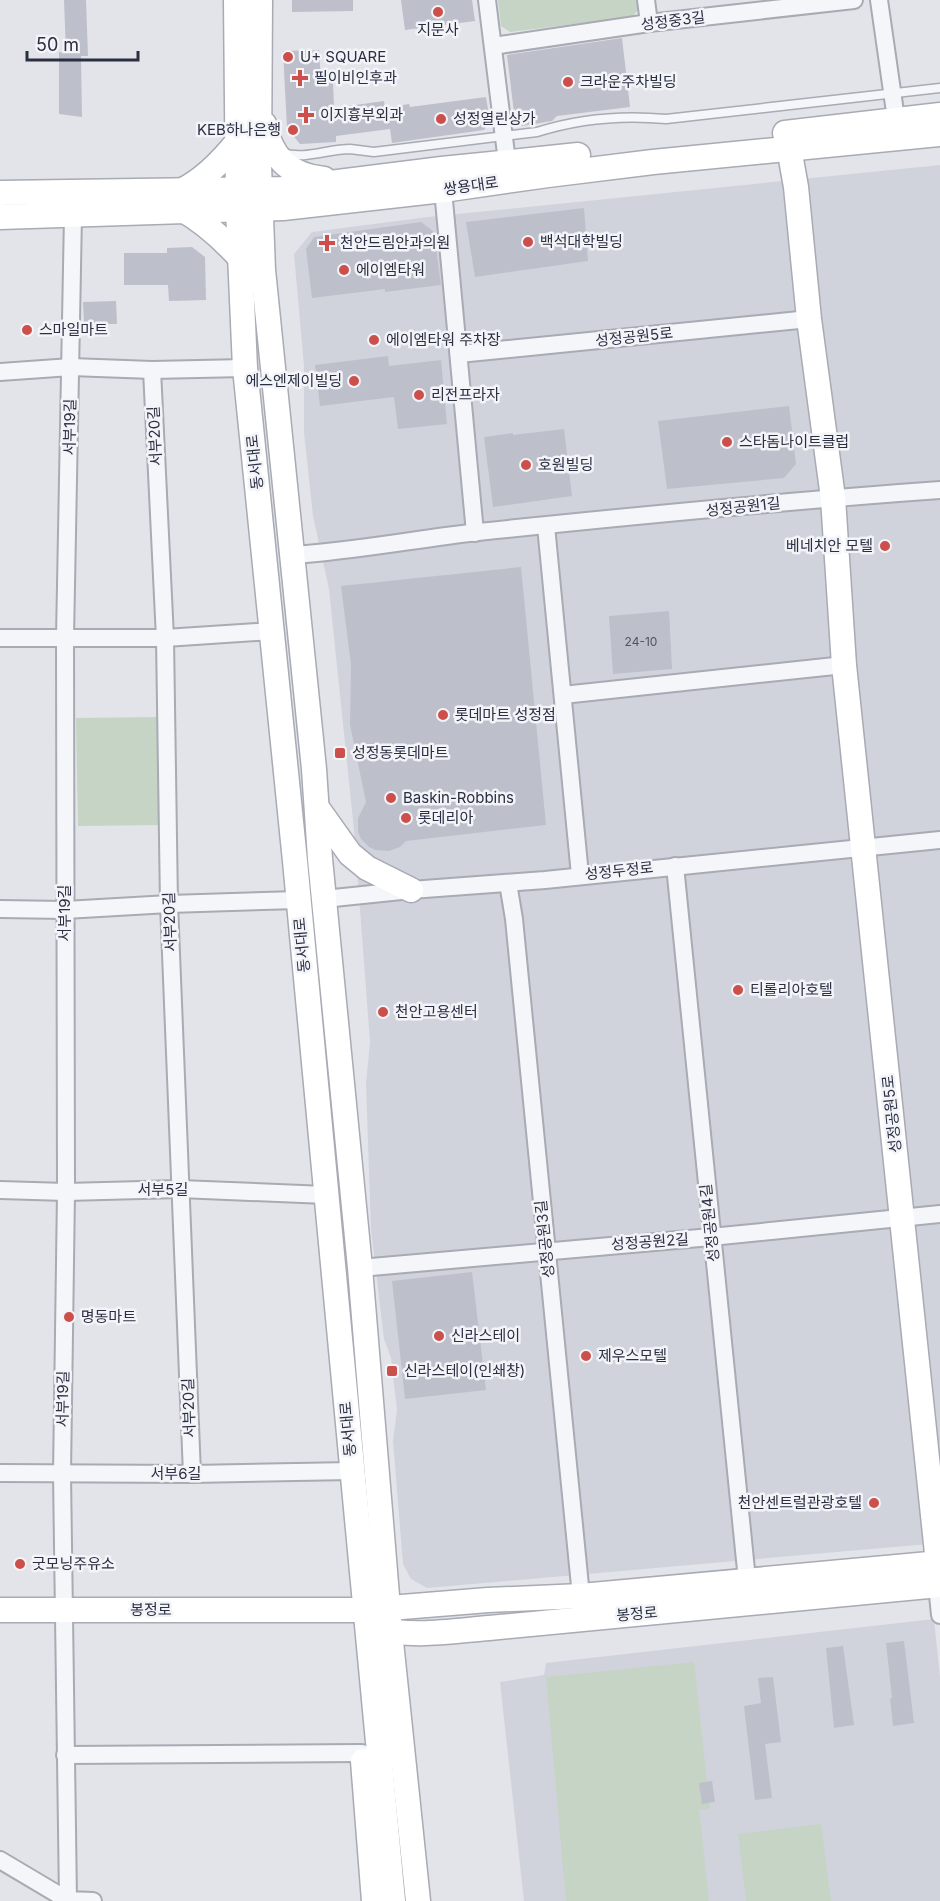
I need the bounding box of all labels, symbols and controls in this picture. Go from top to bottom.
marker: 지문사 [431,5,445,19]
street label: 성정중3길 [640,7,706,34]
place label: 지문사 [417,20,459,39]
scale bar [27,24,138,62]
text: 50 m [36,34,79,55]
place label: U+ SQUARE [300,47,386,66]
marker: U+ SQUARE [281,50,295,64]
place label: 필이비인후과 [314,68,397,87]
marker: 필이비인후과 [291,69,309,87]
place label: 크라운주차빌딩 [580,72,677,91]
marker: 크라운주차빌딩 [561,75,575,89]
place label: 이지흉부외과 [320,105,403,124]
marker: 이지흉부외과 [297,106,315,124]
place label: 성정열린상가 [453,109,536,128]
marker: 성정열린상가 [434,112,448,126]
place label: KEB하나은행 [197,120,281,139]
marker: KEB하나은행 [286,123,300,137]
street label: 쌍용대로 [442,172,500,199]
place label: 백석대학빌딩 [540,232,623,251]
place label: 천안드림안과의원 [340,233,450,252]
marker: 천안드림안과의원 [318,234,336,252]
marker: 백석대학빌딩 [521,235,535,249]
place label: 에이엠타워 [356,260,425,279]
marker: 에이엠타워 [337,263,351,277]
place label: 스마일마트 [39,320,108,339]
marker: 스마일마트 [20,323,34,337]
street label: 성정공원5로 [594,323,674,350]
place label: 에이엠타워 주차장 [386,330,501,349]
marker: 에이엠타워 주차장 [367,333,381,347]
place label: 에스엔제이빌딩 [245,371,342,390]
marker: 에스엔제이빌딩 [347,374,361,388]
place label: 리전프라자 [431,385,500,404]
marker: 리전프라자 [412,388,426,402]
street label: 서부19길 [60,398,79,456]
street label: 서부20길 [143,406,166,466]
place label: 스타돔나이트클럽 [739,432,849,451]
street label: 동서대로 [242,434,267,490]
marker: 스타돔나이트클럽 [720,435,734,449]
place label: 호원빌딩 [538,455,593,474]
marker: 호원빌딩 [519,458,533,472]
street label: 성정공원1길 [705,493,781,520]
place label: 베네치안 모텔 [786,536,873,555]
marker: 베네치안 모텔 [878,539,892,553]
house number: 24-10 [625,634,657,649]
place label: 롯데마트 성정점 [455,705,556,724]
marker: 롯데마트 성정점 [436,708,450,722]
place label: 성정동롯데마트 [352,743,449,762]
marker: 성정동롯데마트 [333,746,347,760]
place label: Baskin-Robbins [403,788,514,807]
marker: Baskin-Robbins [384,791,398,805]
place label: 롯데리아 [418,808,473,827]
marker: 롯데리아 [399,811,413,825]
street label: 성정두정로 [584,857,654,884]
street label: 서부19길 [55,885,74,941]
street label: 서부20길 [159,892,180,952]
street label: 동서대로 [290,917,313,973]
place label: 티롤리아호텔 [750,980,833,999]
marker: 티롤리아호텔 [731,983,745,997]
place label: 천안고용센터 [395,1002,478,1021]
marker: 천안고용센터 [376,1005,390,1019]
street label: 성정공원5로 [878,1074,905,1154]
street label: 서부5길 [138,1180,188,1199]
street label: 성정공원4길 [696,1183,723,1263]
street label: 성정공원3길 [531,1199,558,1279]
street label: 성정공원2길 [610,1229,690,1254]
place label: 명동마트 [81,1307,136,1326]
marker: 명동마트 [62,1310,76,1324]
place label: 신라스테이 [451,1326,520,1345]
marker: 신라스테이 [432,1329,446,1343]
place label: 제우스모텔 [598,1346,667,1365]
marker: 제우스모텔 [579,1349,593,1363]
place label: 신라스테이(인쇄창) [404,1361,525,1380]
marker: 신라스테이(인쇄창) [385,1364,399,1378]
street label: 서부19길 [53,1370,72,1428]
street label: 서부20길 [178,1378,199,1438]
street label: 동서대로 [336,1401,359,1457]
street label: 서부6길 [151,1464,201,1483]
place label: 천안센트럴관광호텔 [738,1493,862,1512]
marker: 천안센트럴관광호텔 [867,1496,881,1510]
place label: 굿모닝주유소 [32,1554,115,1573]
marker: 굿모닝주유소 [13,1557,27,1571]
street label: 봉정로 [130,1600,172,1619]
street label: 봉정로 [616,1602,658,1625]

